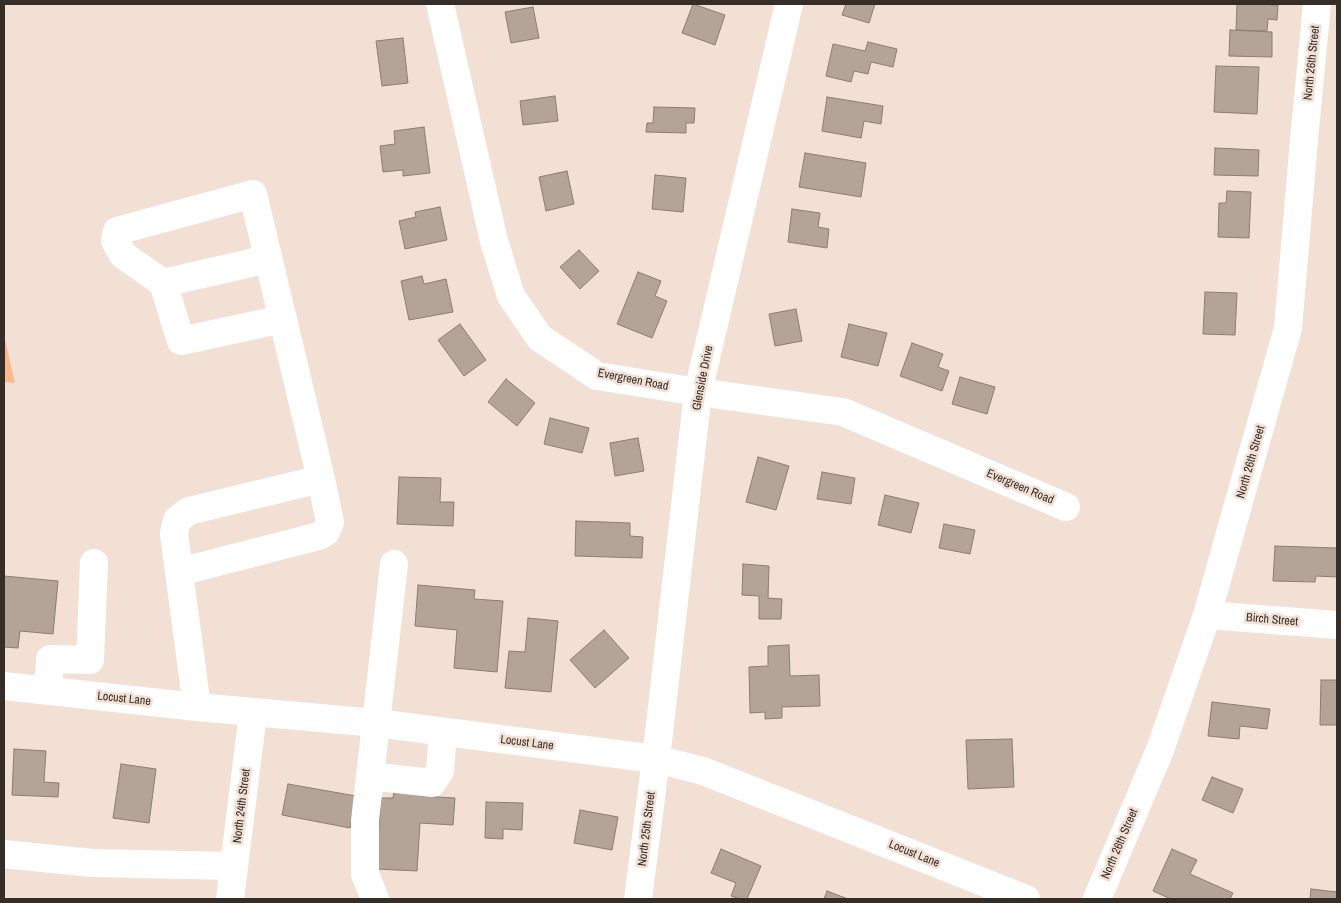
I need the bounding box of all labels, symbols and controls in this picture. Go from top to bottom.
street label: North 26th Street [1301,25,1323,101]
street label: Glenside Drive [690,344,716,412]
street label: Evergreen Road [596,366,670,394]
street label: North 26th Street [1234,424,1268,500]
street label: Evergreen Road [984,466,1056,508]
street label: Birch Street [1245,611,1299,629]
street label: Locust Lane [97,689,151,709]
street label: Locust Lane [500,733,554,753]
street label: North 24th Street [230,768,254,844]
street label: North 25th Street [635,791,659,867]
street label: North 26th Street [1099,807,1141,881]
street label: Locust Lane [886,837,942,871]

